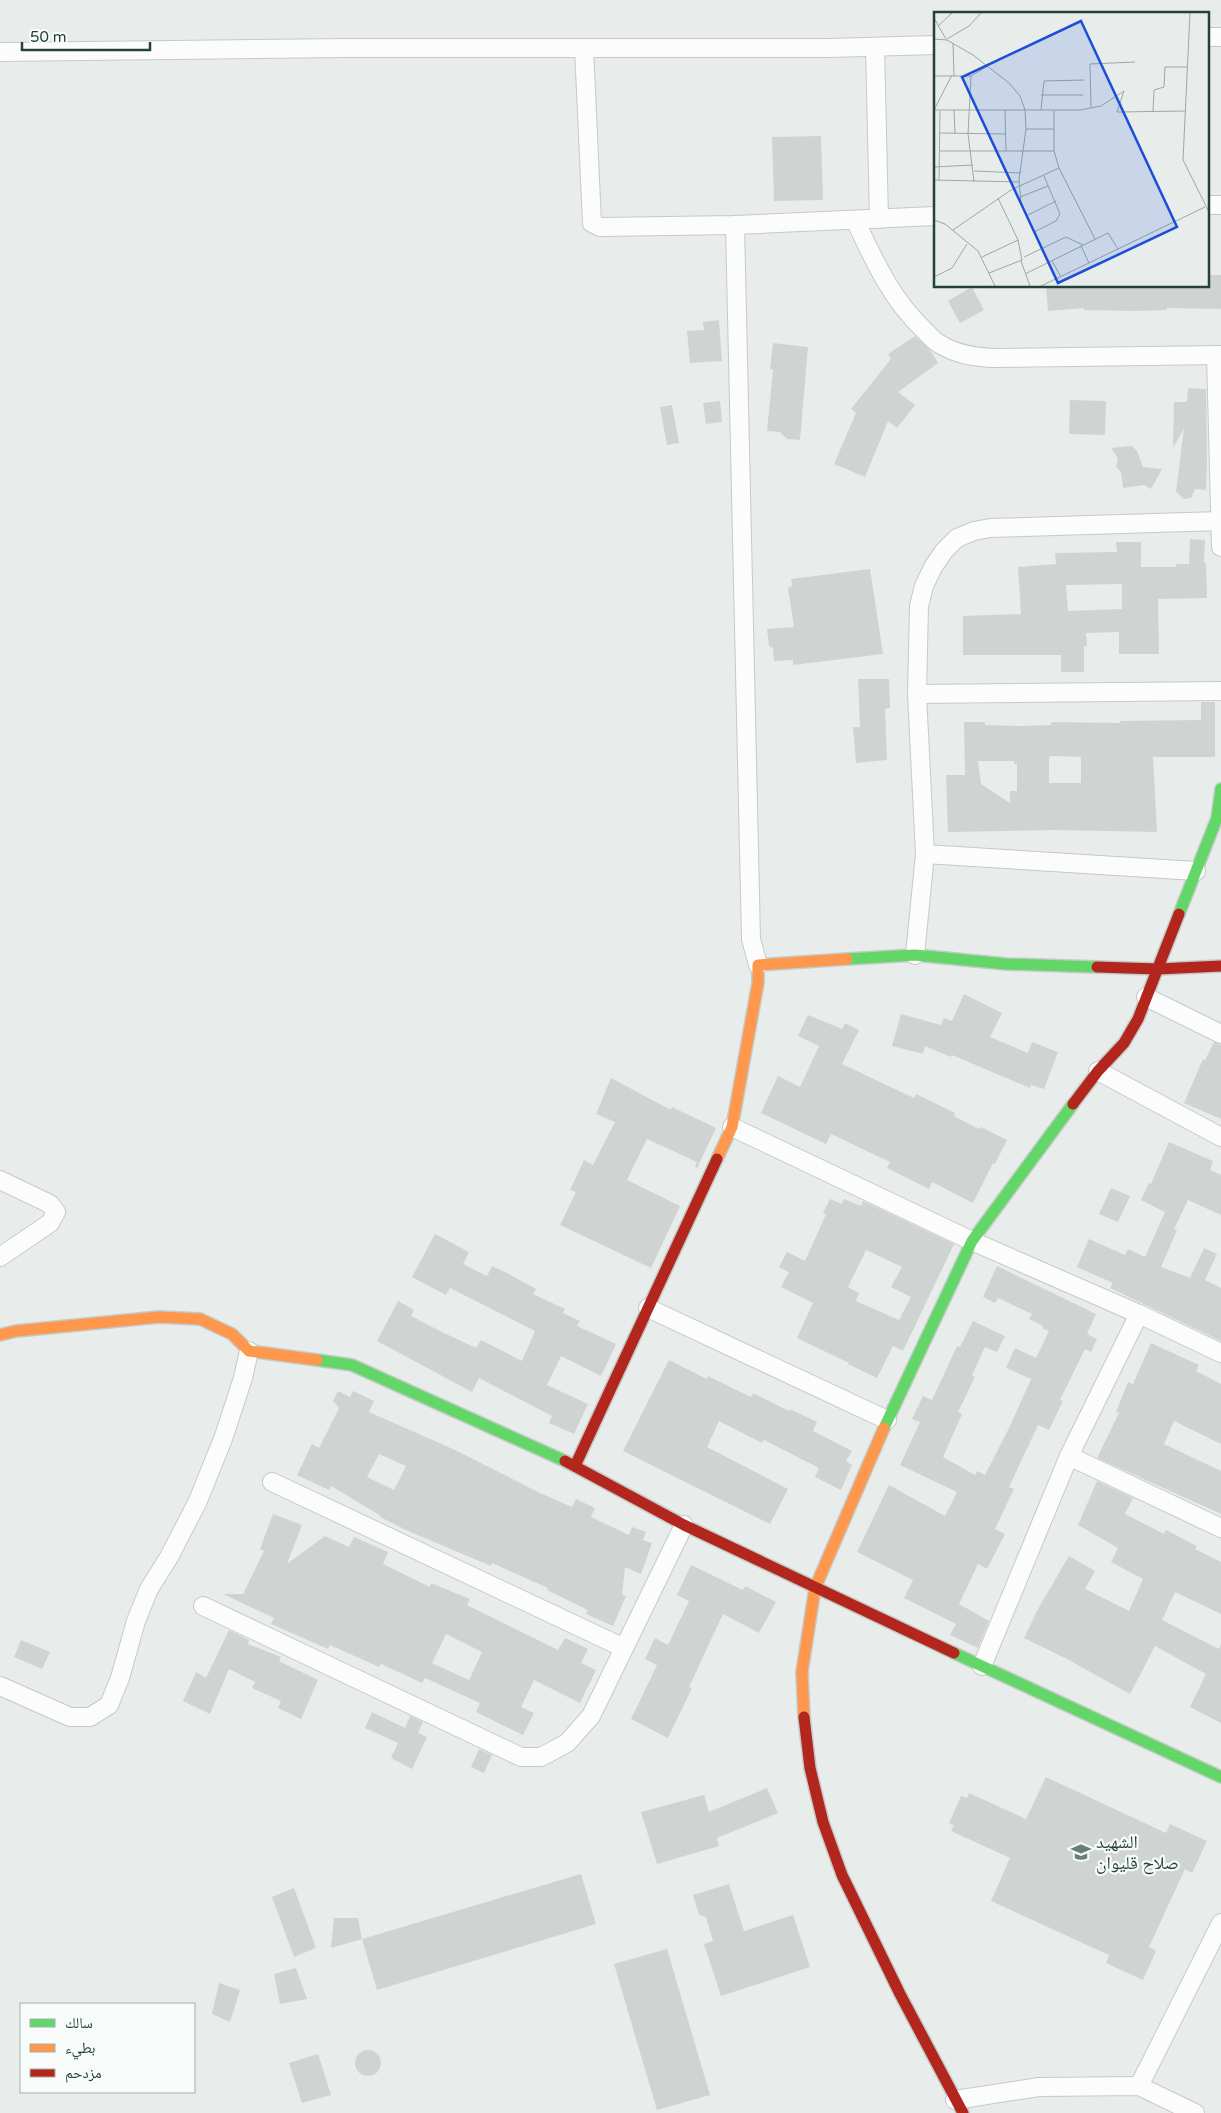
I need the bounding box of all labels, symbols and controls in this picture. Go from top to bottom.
inset map [934,12,1208,288]
scale bar [22,20,150,52]
text: 50 m [30,28,67,46]
place label: الشهيد صلاح قليوان [1096,1831,1179,1875]
school or university icon: الشهيد صلاح قليوان [1070,1841,1092,1863]
legend [20,2003,195,2093]
text: سالك [65,2014,93,2032]
text: بطيء [65,2039,95,2060]
text: مزدحم [65,2064,102,2083]

